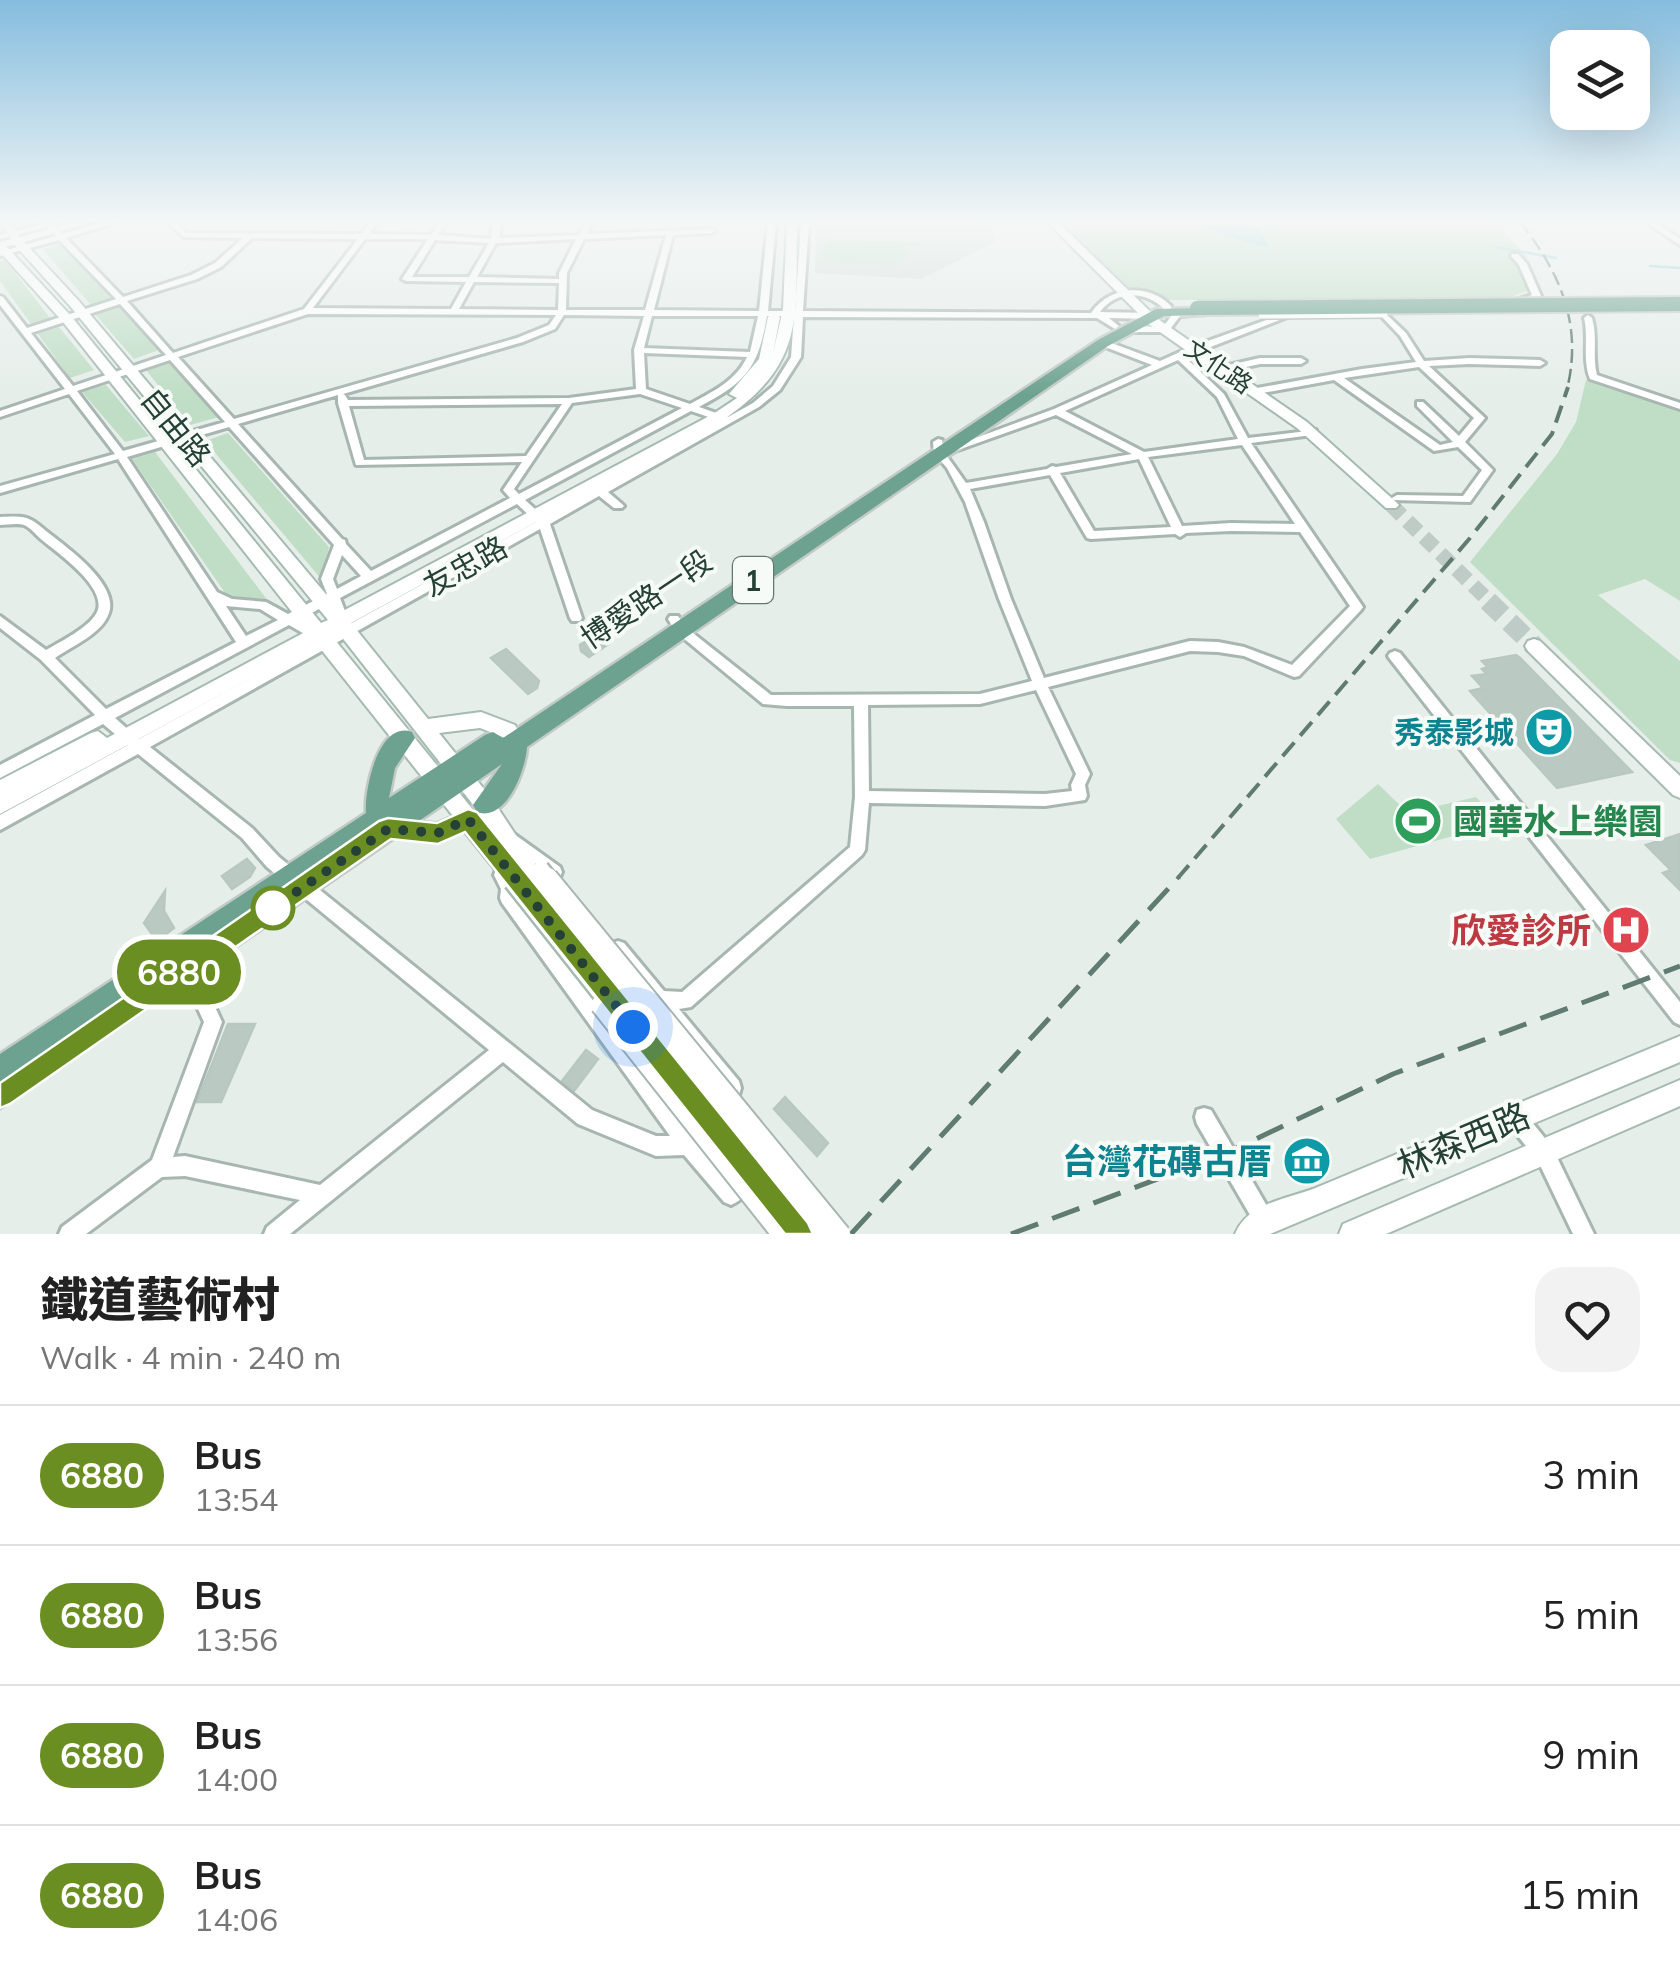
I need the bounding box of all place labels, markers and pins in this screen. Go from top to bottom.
theatre icon: 秀泰影城 [1523,706,1575,758]
place label: 秀泰影城 [1394,713,1514,751]
sports icon: 國華水上樂園 [1392,795,1444,847]
place label: 國華水上樂園 [1453,799,1663,843]
unlabelled marker [252,887,294,929]
hospital icon: 欣愛診所 [1600,904,1652,956]
place label: 欣愛診所 [1451,908,1591,952]
museum icon: 台灣花磚古厝 [1281,1135,1333,1187]
place label: 台灣花磚古厝 [1062,1139,1272,1183]

